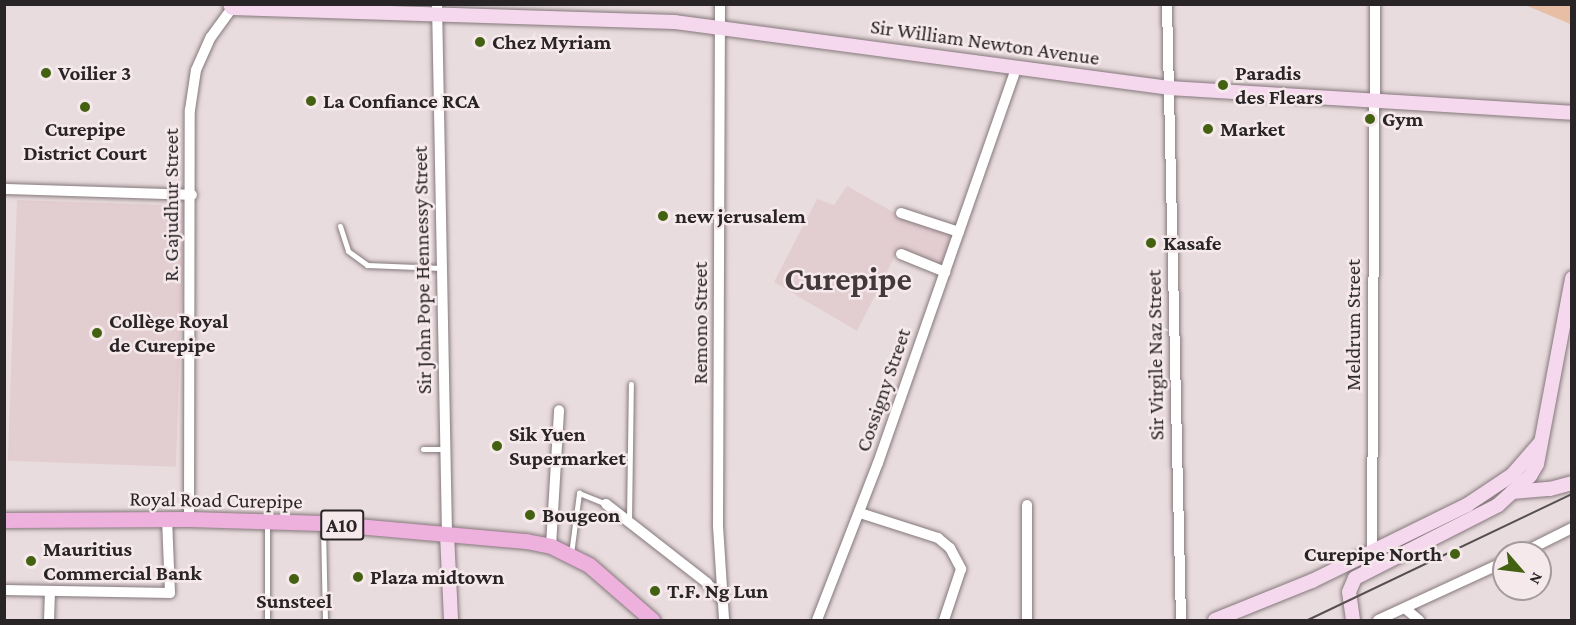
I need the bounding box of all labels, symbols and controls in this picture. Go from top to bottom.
street label: Sir William Newton Avenue [869,13,1101,71]
place label: Chez Myriam [492,29,611,55]
marker: Chez Myriam [473,35,487,49]
place label: Voilier 3 [58,60,131,86]
place label: Paradis des Flears [1235,60,1323,110]
marker: Voilier 3 [39,66,53,80]
marker: Paradis des Flears [1216,78,1230,92]
place label: La Confiance RCA [323,88,480,114]
marker: La Confiance RCA [304,94,318,108]
marker: Curepipe District Court [78,100,92,114]
place label: Gym [1382,106,1423,132]
marker: Gym [1363,112,1377,126]
place label: Curepipe District Court [23,116,147,166]
place label: Market [1220,116,1285,142]
marker: Market [1201,122,1215,136]
street label: R. Gajudhur Street [158,128,184,282]
street label: Sir John Pope Hennessy Street [407,146,437,394]
place label: new jerusalem [675,203,806,229]
marker: new jerusalem [656,209,670,223]
place label: Kasafe [1163,230,1222,256]
marker: Kasafe [1144,236,1158,250]
district label: Curepipe [784,259,912,299]
street label: Meldrum Street [1340,259,1366,391]
street label: Remono Street [687,262,713,384]
street label: Sir Virgile Naz Street [1141,269,1169,441]
place label: Collège Royal de Curepipe [109,308,228,358]
street label: Cossigny Street [850,325,916,455]
marker: Collège Royal de Curepipe [90,326,104,340]
place label: Sik Yuen Supermarket [509,421,626,471]
marker: Sik Yuen Supermarket [490,439,504,453]
street label: Royal Road Curepipe [129,486,303,514]
place label: Bougeon [542,502,620,528]
road number: A10 [320,508,364,542]
marker: Bougeon [523,508,537,522]
place label: Mauritius Commercial Bank [43,536,202,586]
place label: Curepipe North [1304,541,1442,567]
north arrow [1492,541,1552,601]
marker: Curepipe North [1446,545,1464,563]
marker: Mauritius Commercial Bank [24,554,38,568]
place label: Plaza midtown [370,564,504,590]
marker: Plaza midtown [351,570,365,584]
text: N [1527,570,1547,588]
marker: Sunsteel [287,572,301,586]
place label: T.F. Ng Lun [667,578,768,604]
marker: T.F. Ng Lun [648,584,662,598]
place label: Sunsteel [256,588,332,614]

